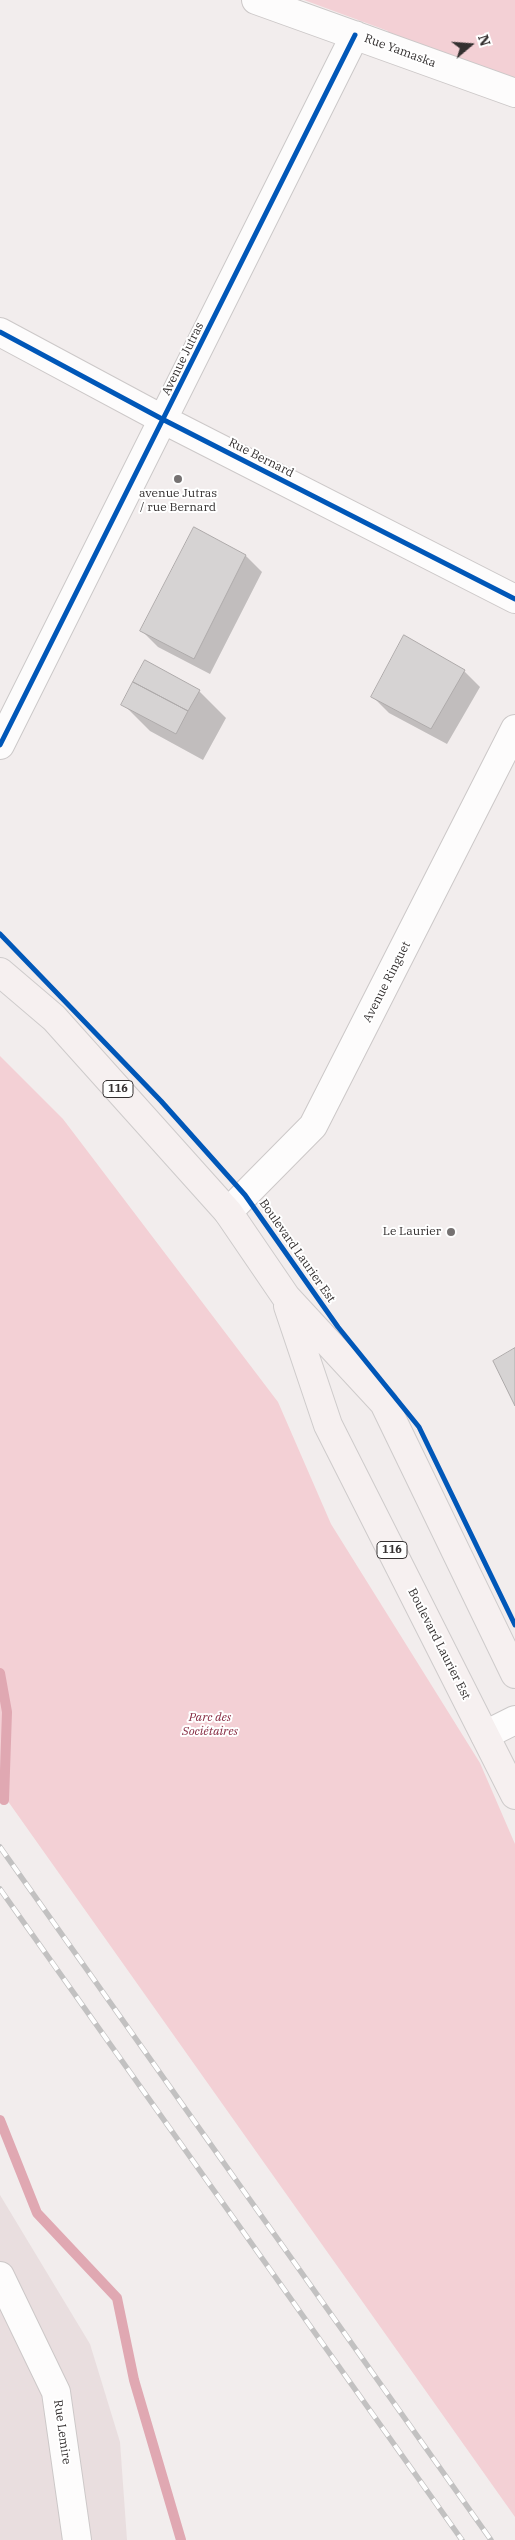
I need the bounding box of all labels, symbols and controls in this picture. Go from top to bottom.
north arrow [445,20,495,70]
street label: Rue Yamaska [362,31,438,71]
text: N [474,32,495,48]
street label: Avenue Jutras [159,320,207,398]
street label: Rue Bernard [226,435,296,481]
marker: avenue Jutras / rue Bernard [172,473,184,485]
place label: avenue Jutras / rue Bernard [139,487,217,515]
street label: Avenue Ringuet [360,939,414,1025]
road number: 116 [103,1080,133,1098]
street label: Boulevard Laurier Est [256,1197,338,1305]
place label: Le Laurier [383,1225,441,1239]
marker: Le Laurier [445,1226,457,1238]
road number: 116 [377,1542,407,1558]
street label: Boulevard Laurier Est [405,1586,473,1702]
park label: Parc des Sociétaires [182,1711,238,1739]
street label: Rue Lemire [50,2399,74,2465]

